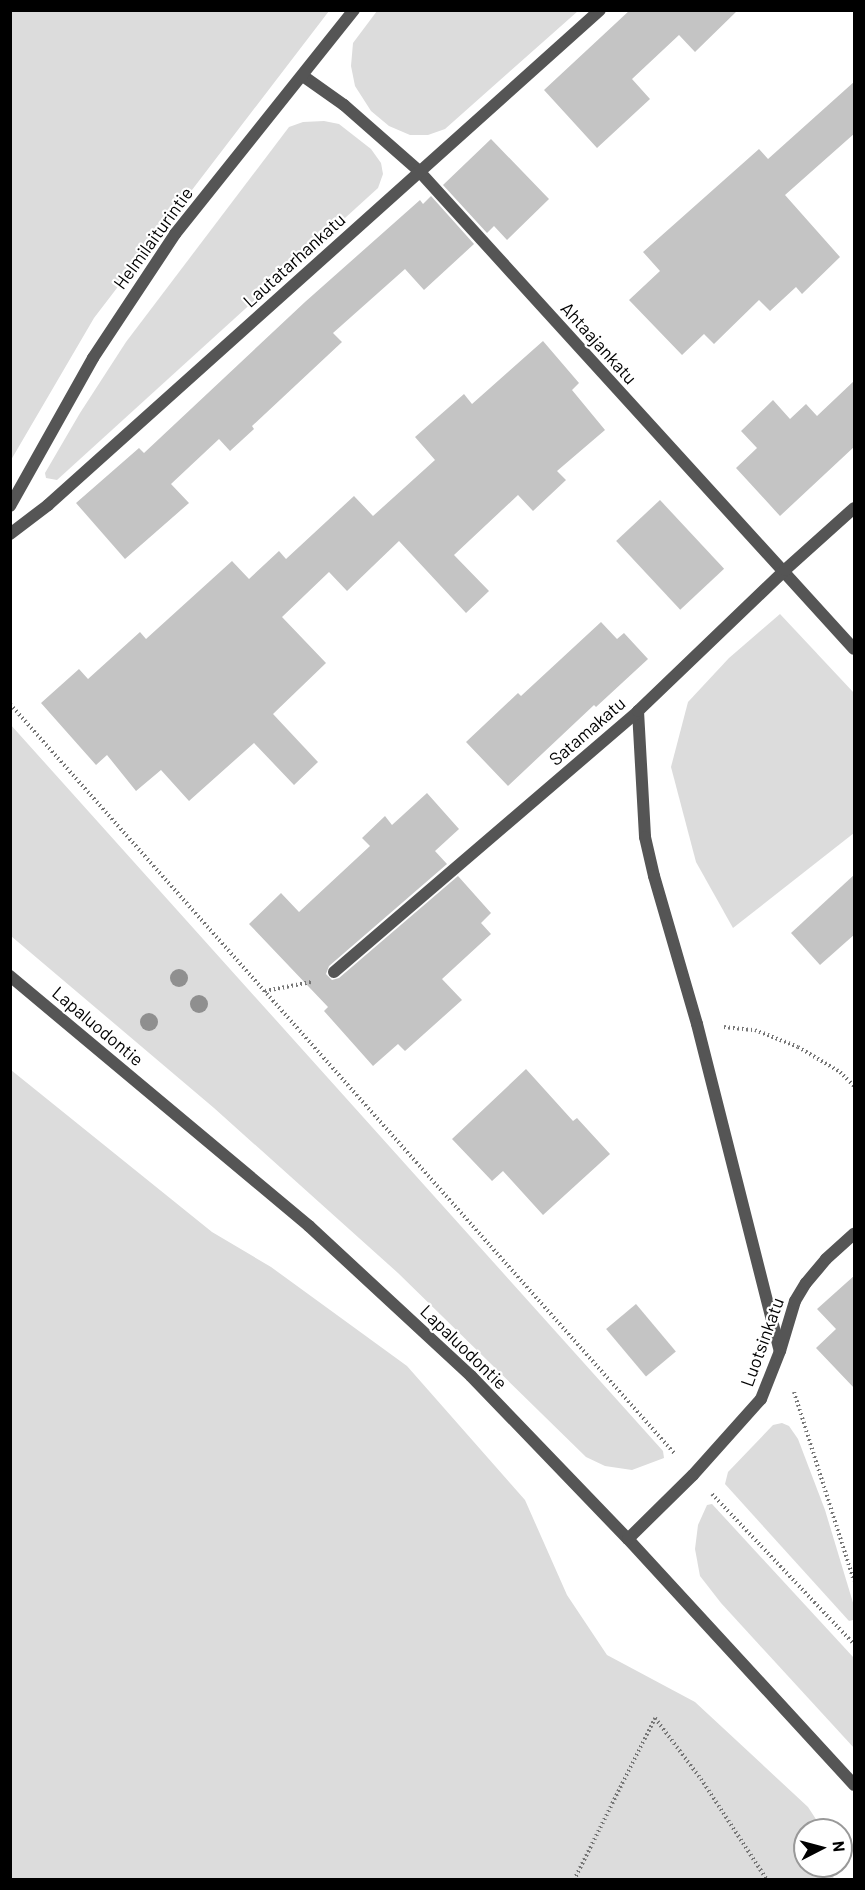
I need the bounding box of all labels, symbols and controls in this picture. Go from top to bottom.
street label: Helmilaiturintie [109,183,197,293]
street label: Lautatarhankatu [239,209,349,311]
street label: Ahtaajankatu [556,297,642,389]
street label: Satamakatu [545,692,629,770]
street label: Lapaluodontie [48,982,148,1070]
street label: Luotsinkatu [736,1294,788,1390]
street label: Lapaluodontie [416,1300,512,1394]
north arrow [793,1818,853,1878]
text: N [829,1840,849,1853]

